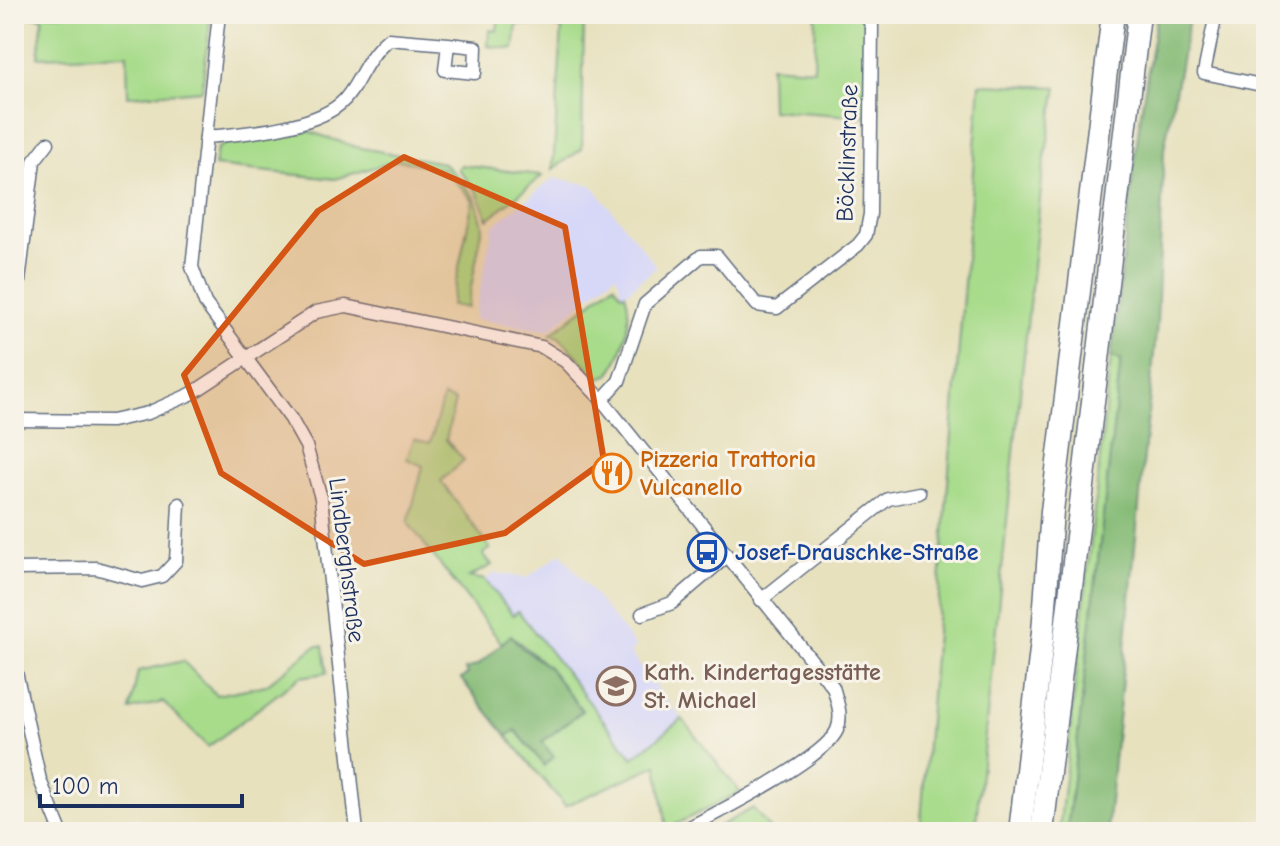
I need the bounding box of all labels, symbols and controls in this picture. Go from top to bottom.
street label: Böcklinstraße [831,84,863,222]
place label: Pizzeria Trattoria Vulcanello [640,445,816,501]
restaurant icon: Pizzeria Trattoria Vulcanello [591,452,633,494]
street label: Lindberghstraße [323,476,371,644]
bus stop icon: Josef-Drauschke-Straße [686,531,728,573]
place label: Josef-Drauschke-Straße [735,538,979,566]
place label: Kath. Kindertagesstätte St. Michael [644,658,881,714]
school or university icon: Kath. Kindertagesstätte St. Michael [595,665,637,707]
scale bar [40,758,242,808]
text: 100 m [52,772,119,800]

